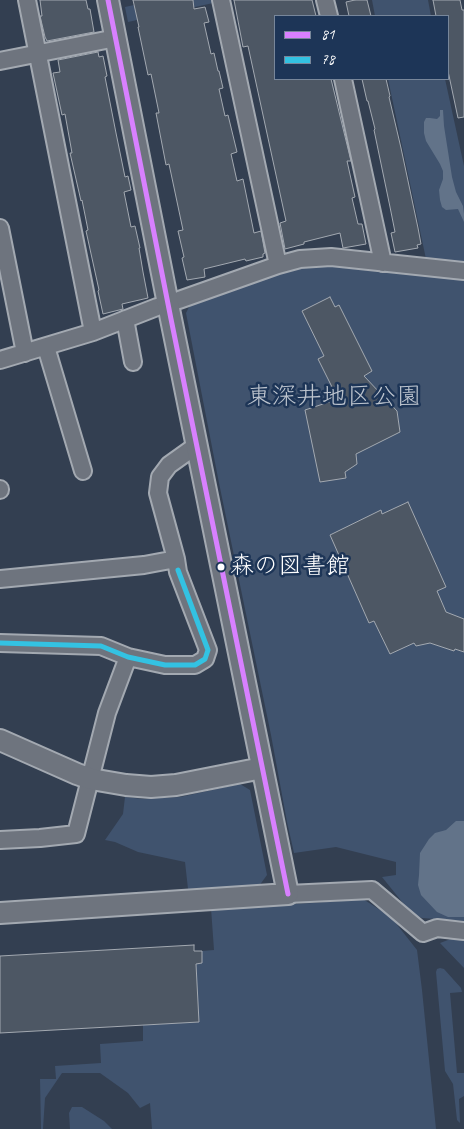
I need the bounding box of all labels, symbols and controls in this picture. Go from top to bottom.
legend [274,15,449,80]
text: 81 [321,25,335,44]
text: 78 [321,50,335,69]
park label: 東深井地区公園 [247,382,421,412]
place label: 森の図書館 [230,553,350,581]
marker: 森の図書館 [216,562,226,572]

